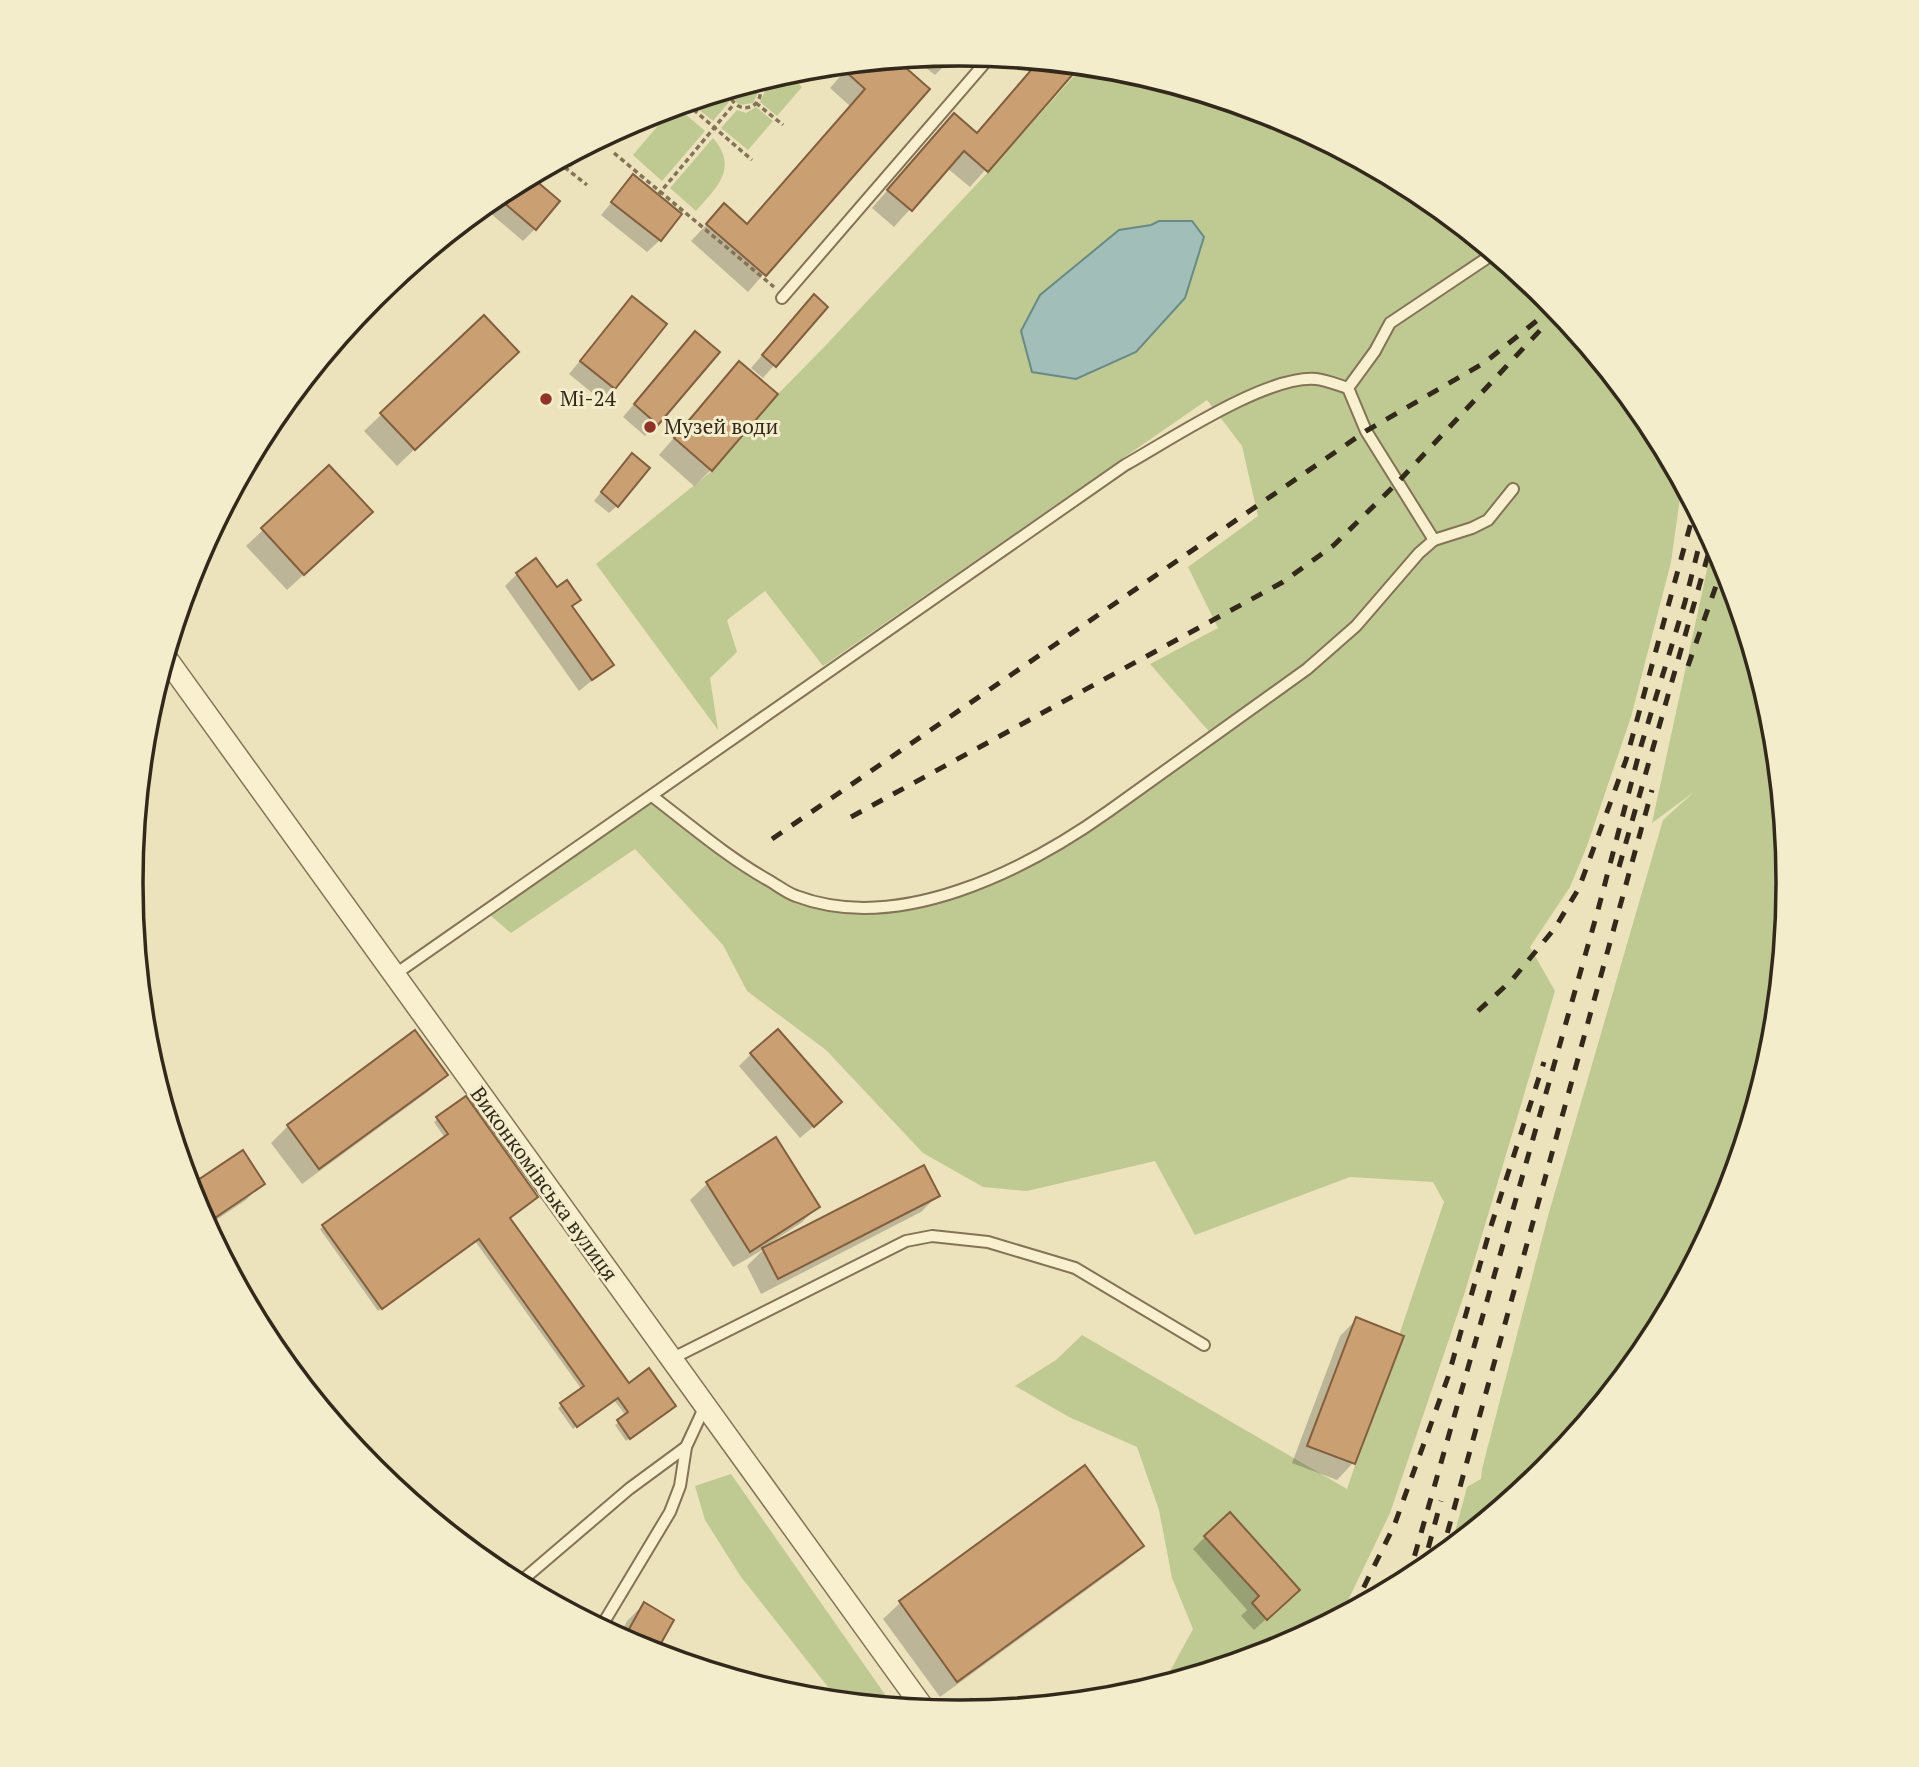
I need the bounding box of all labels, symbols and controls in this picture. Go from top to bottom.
place label: Мі-24 [560,384,617,412]
marker: Мі-24 [538,391,554,407]
place label: Музей води [664,412,779,440]
marker: Музей води [642,419,658,435]
street label: Виконкомівська вулиця [465,1081,625,1286]

